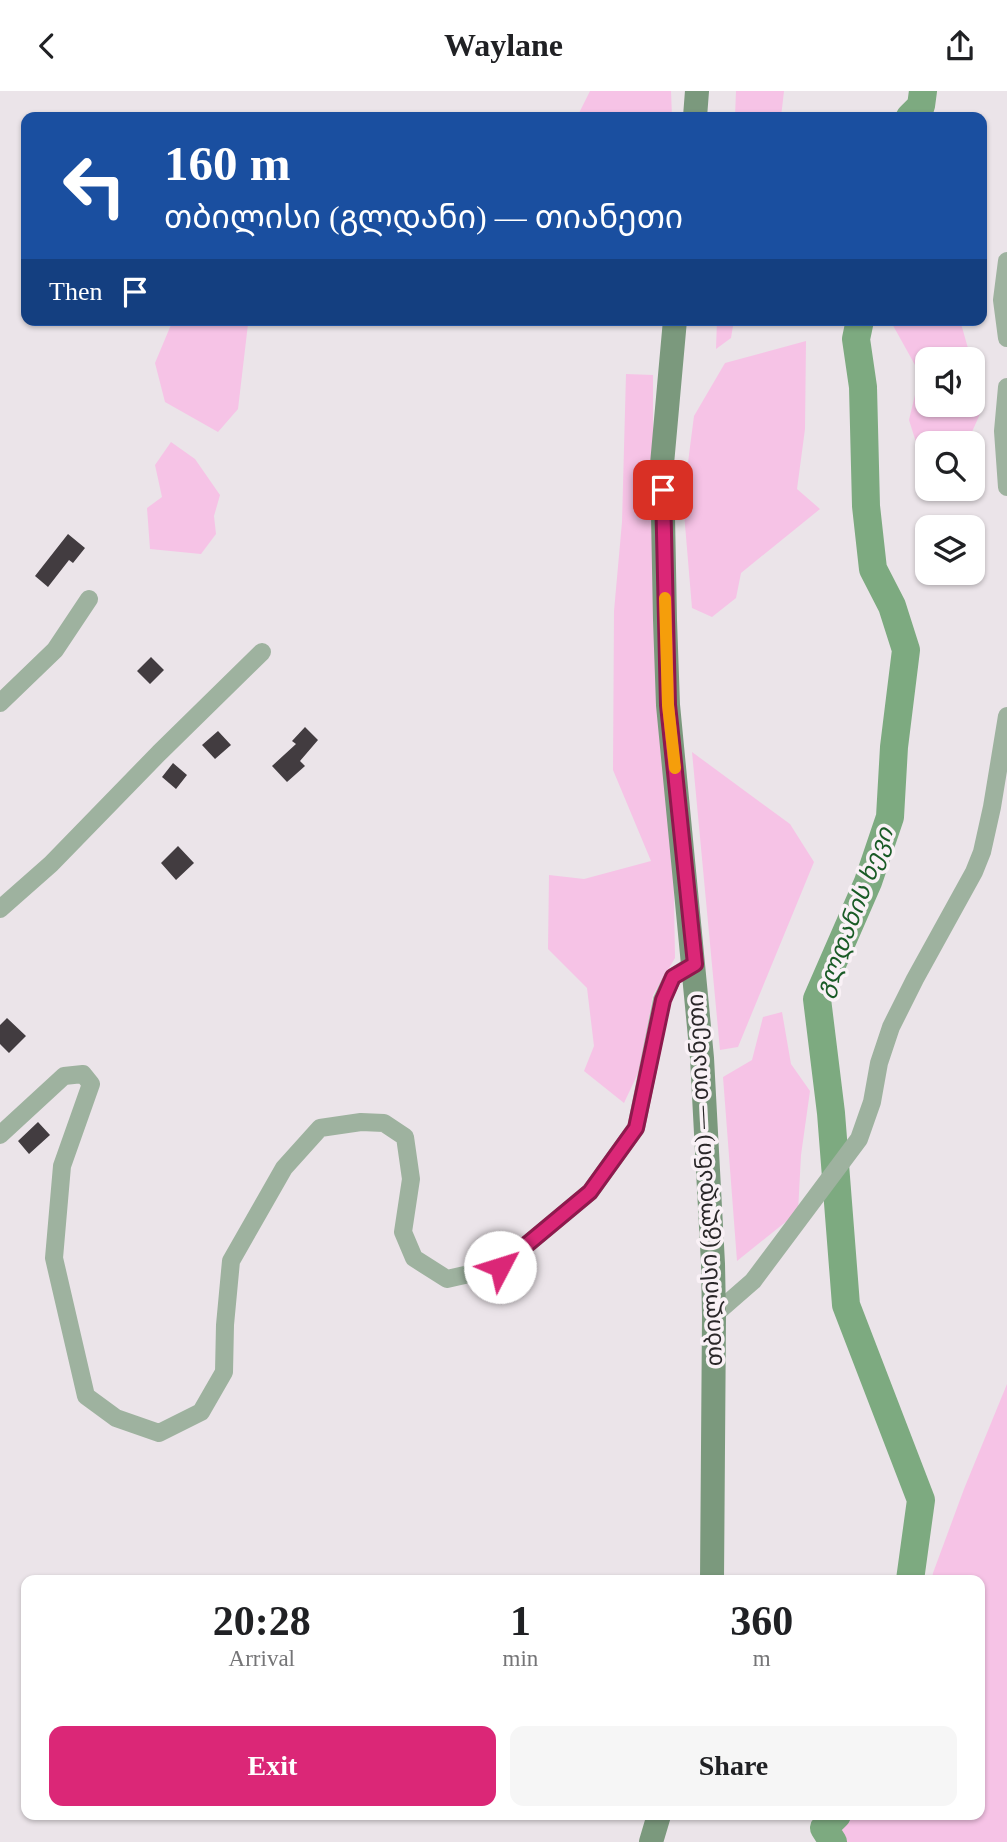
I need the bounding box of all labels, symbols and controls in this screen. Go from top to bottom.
icon: back [28,27,66,65]
text: Waylane [444,27,563,63]
icon: share [941,27,979,65]
text: 160 m [164,136,291,191]
icon: left [49,140,140,231]
text: თბილისი (გლდანი) — თიანეთი [164,199,683,235]
icon: arrive [116,273,154,311]
text: Then [49,277,102,306]
map controls [915,347,985,585]
button: sound [915,347,985,417]
button: search [915,431,985,501]
pin [633,460,693,520]
icon: arrive [644,471,682,509]
button: layers [915,515,985,585]
water label: გლდანის ხევი [810,823,900,1000]
street label: თბილისი (გლდანი) — თიანეთი [683,993,728,1367]
position arrow [463,1230,537,1304]
text: 20:28 [213,1598,311,1644]
text: 1 [510,1598,531,1644]
text: 360 [730,1598,793,1644]
text: Arrival [229,1646,295,1671]
text: min [503,1646,538,1671]
text: m [753,1646,771,1671]
button: Exit [49,1726,496,1806]
button: Share [510,1726,957,1806]

